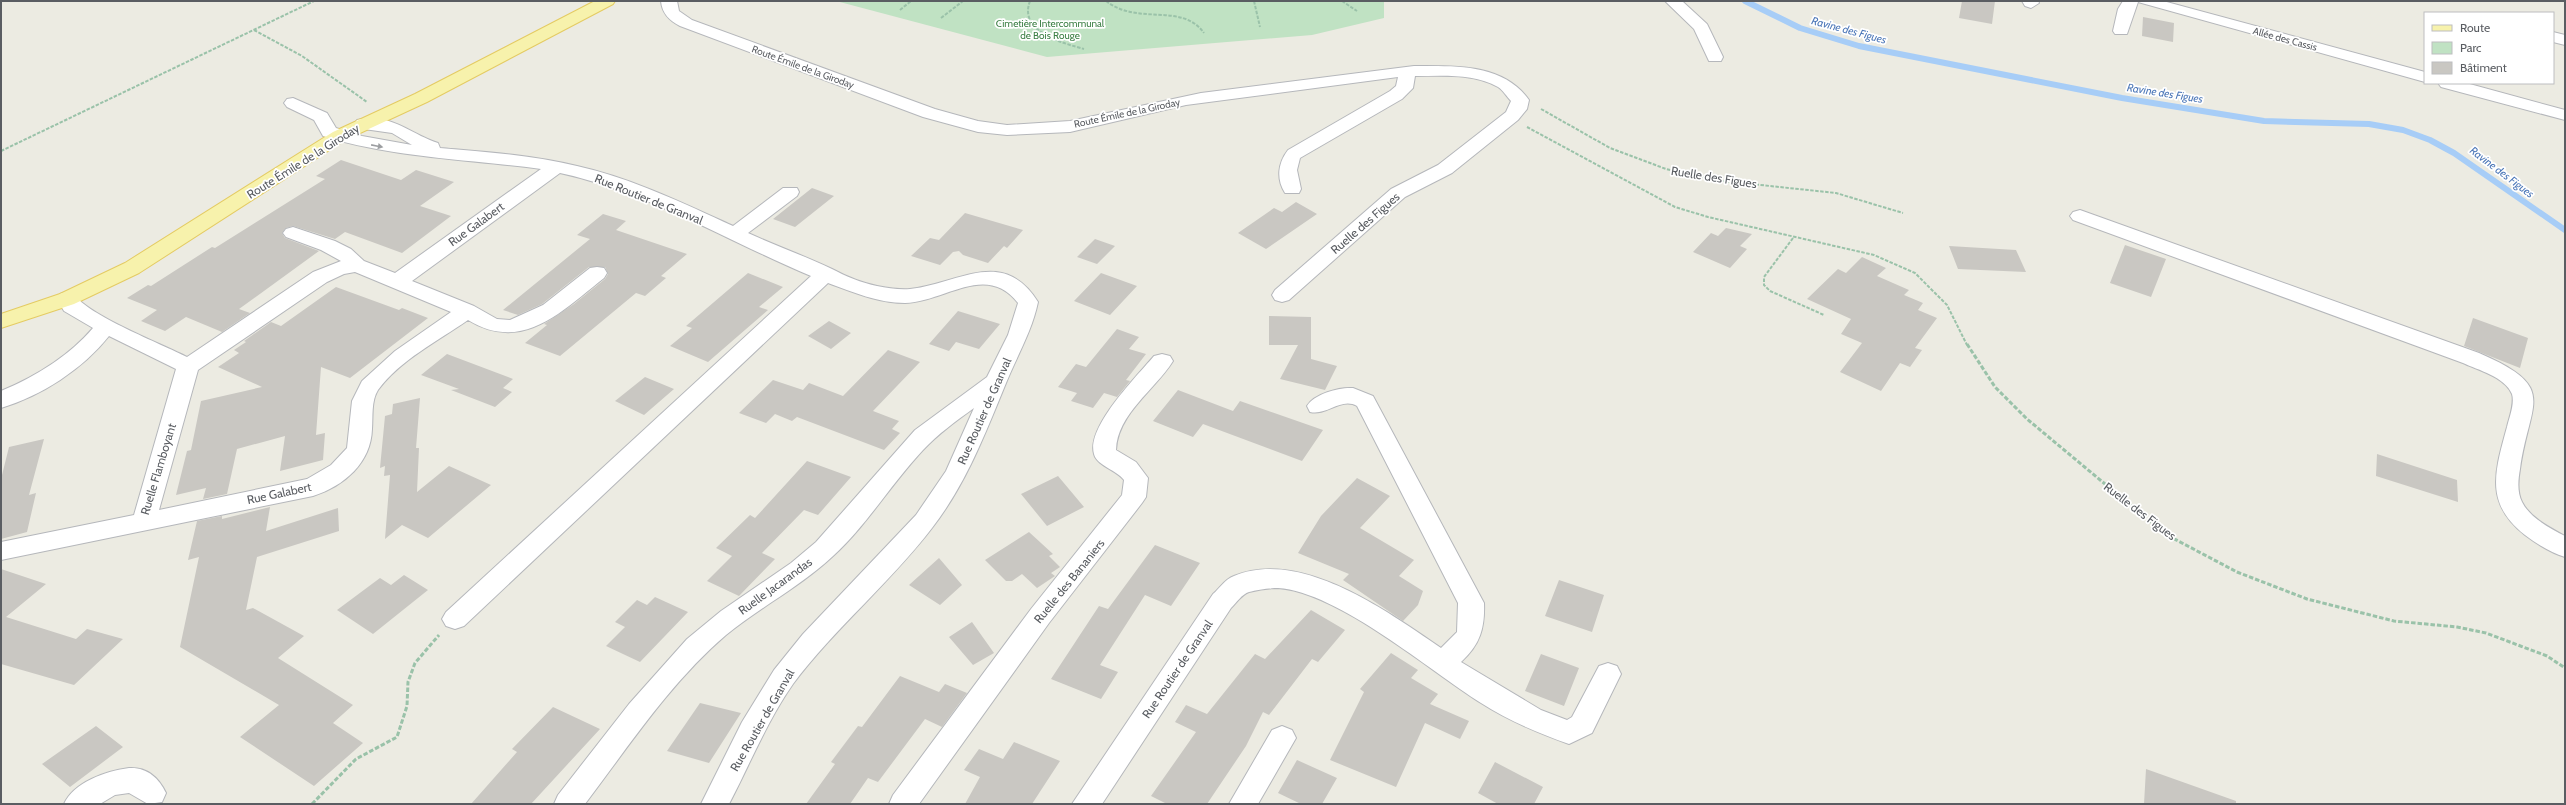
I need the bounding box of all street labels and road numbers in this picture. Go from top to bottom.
street label: Allée des Cassis [2252,24,2318,54]
street label: Route Émile de la Giroday [750,42,856,92]
street label: Route Émile de la Giroday [1073,95,1181,131]
street label: Route Émile de la Giroday [244,120,362,202]
street label: Ruelle des Figues [1670,163,1758,191]
street label: Rue Routier de Granval [593,170,705,228]
street label: Ruelle des Figues [1327,189,1403,257]
street label: Rue Galabert [445,199,507,249]
street label: Rue Routier de Granval [954,355,1014,467]
street label: Ruelle Flamboyant [137,421,179,517]
street label: Rue Galabert [246,479,312,507]
street label: Ruelle des Figues [2101,479,2179,543]
street label: Ruelle des Bananiers [1030,536,1108,626]
street label: Ruelle Jacarandas [735,554,815,618]
street label: Rue Routier de Granval [1139,617,1216,721]
street label: Rue Routier de Granval [727,666,797,774]

